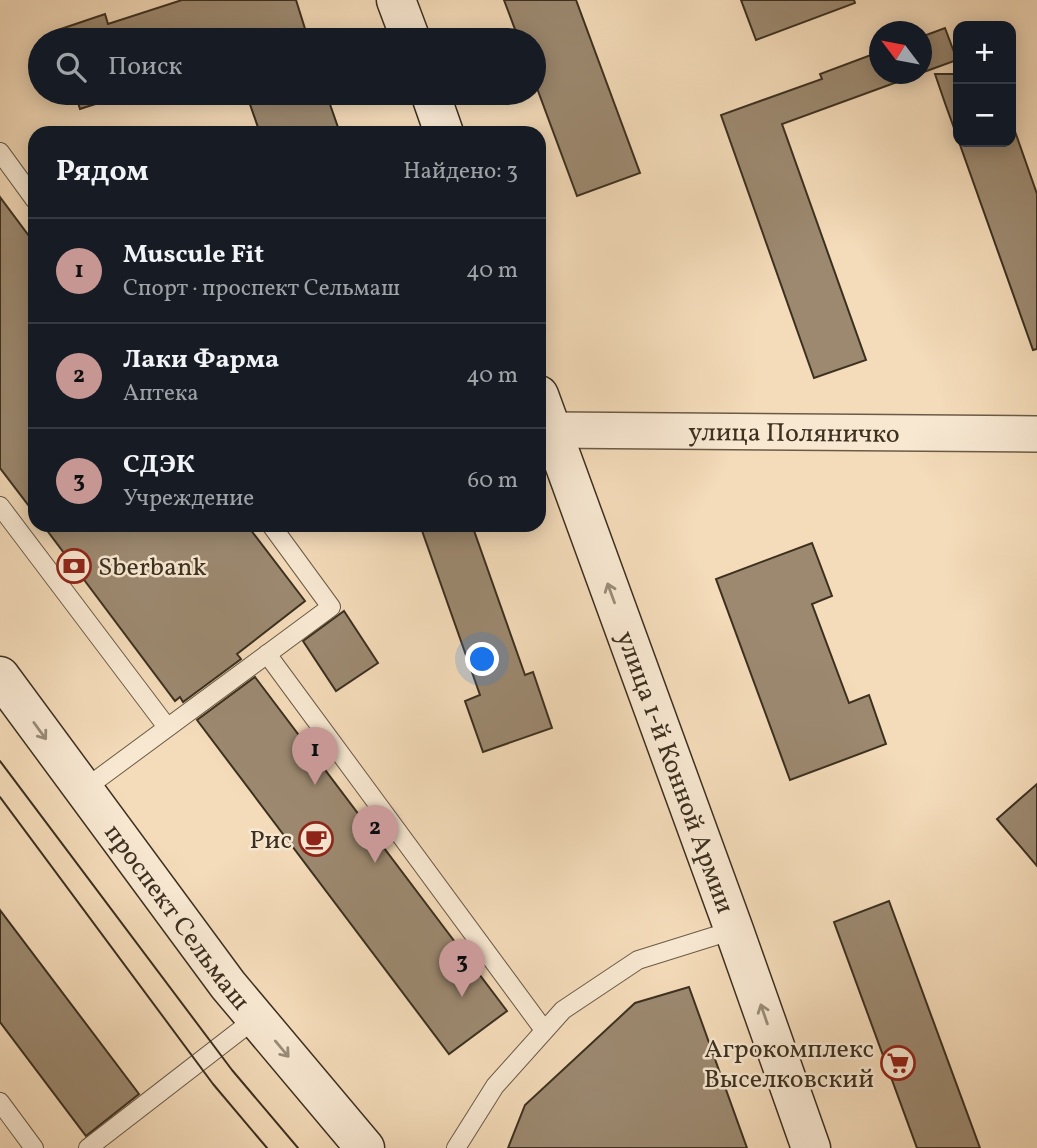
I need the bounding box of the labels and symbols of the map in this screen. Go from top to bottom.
north arrow [869,21,932,84]
street label: улица Поляничко [688,415,900,453]
bank icon: Sberbank [55,547,93,585]
place label: Sberbank [98,550,207,586]
one-way arrow [604,583,617,605]
street label: улица 1-й Конной Армии [606,626,742,919]
your location [465,642,499,676]
one-way arrow [33,721,47,740]
pin: 1 [292,727,338,785]
pin: 2 [352,805,398,863]
street label: проспект Сельмаш [95,817,258,1019]
cafe icon: Рис [297,820,335,858]
place label: Рис [249,823,292,859]
pin: 3 [439,939,485,997]
one-way arrow [757,1004,769,1026]
place label: Агрокомплекс Выселковский [704,1032,874,1098]
one-way arrow [274,1039,289,1057]
supermarket icon: Агрокомплекс Выселковский [879,1044,917,1082]

